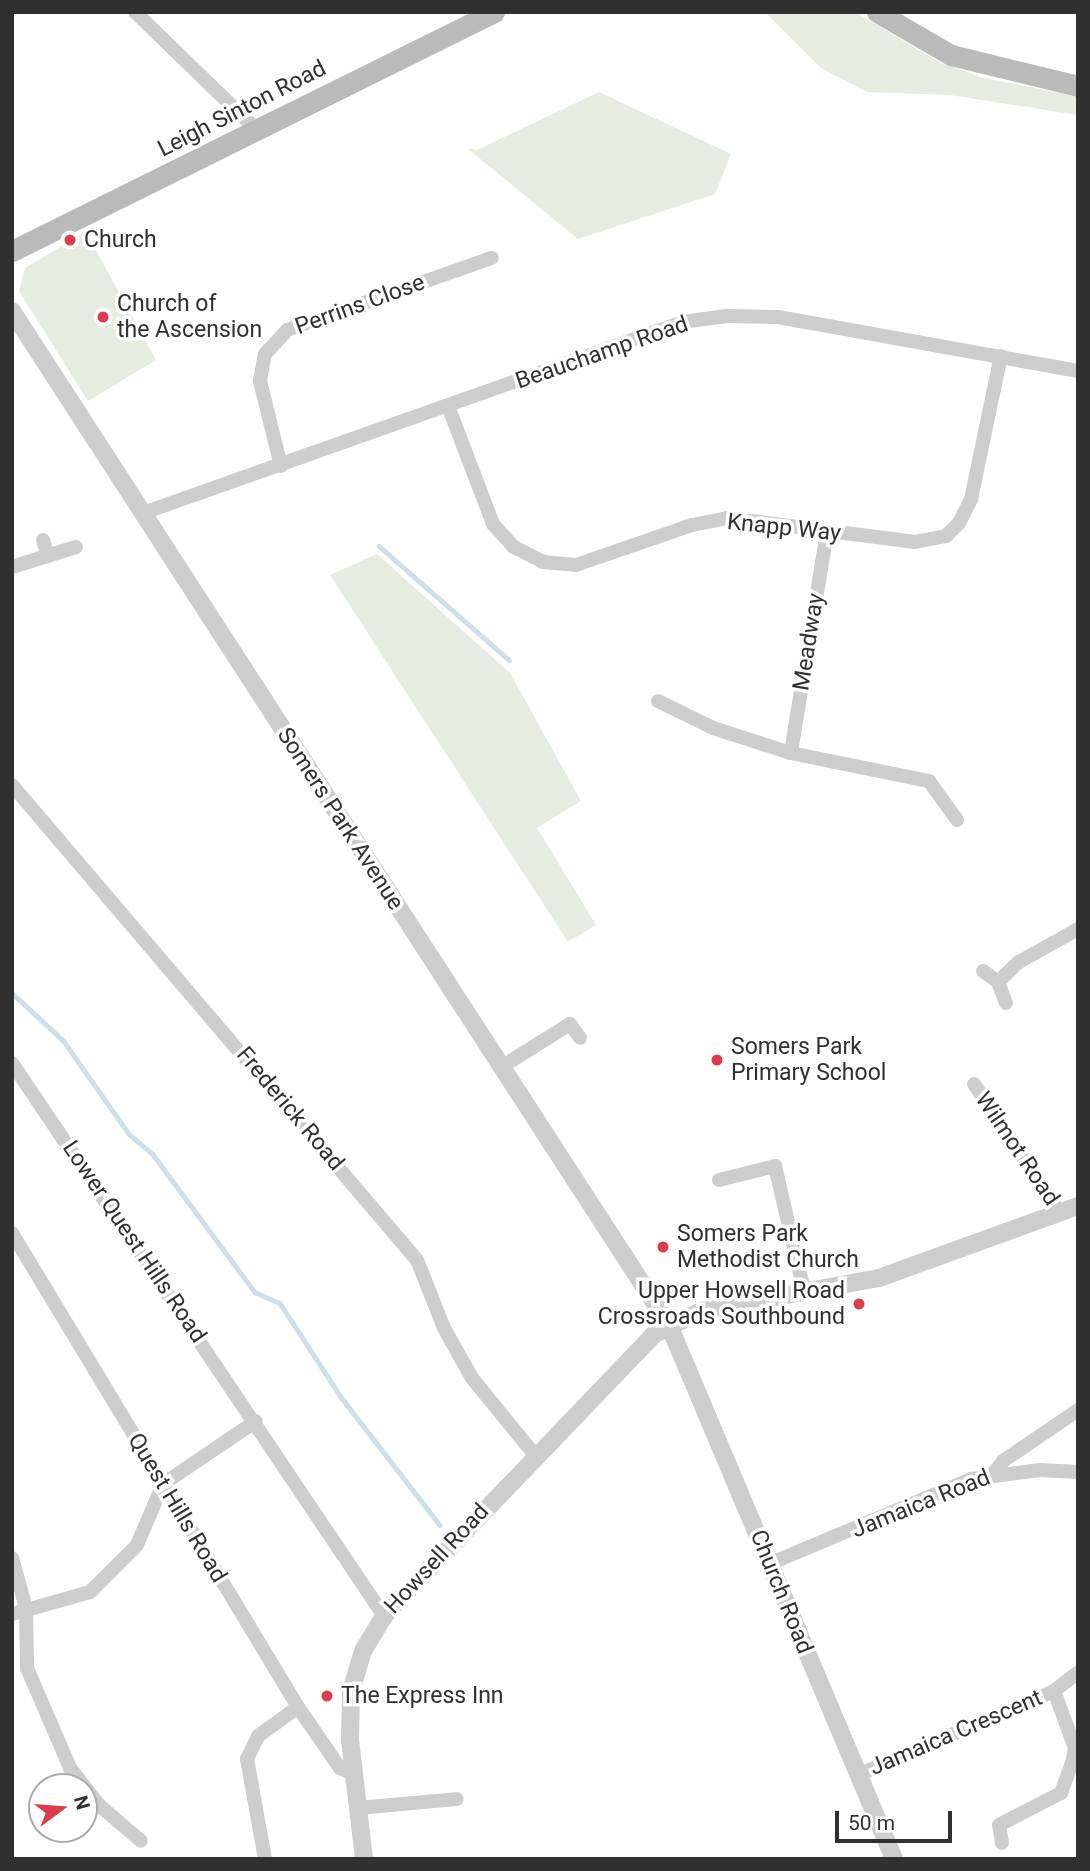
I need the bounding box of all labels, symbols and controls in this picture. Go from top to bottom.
street label: Leigh Sinton Road [153,55,331,163]
place label: Church [84,226,157,254]
marker: Church [62,232,78,248]
street label: Perrins Close [291,269,429,341]
place label: Church of the Ascension [117,290,262,344]
marker: Church of the Ascension [95,309,111,325]
street label: Beauchamp Road [512,311,692,395]
street label: Knapp Way [726,508,842,548]
street label: Meadway [788,591,830,693]
street label: Somers Park Avenue [271,723,409,915]
place label: Somers Park Primary School [731,1033,886,1087]
street label: Frederick Road [230,1042,350,1176]
marker: Somers Park Primary School [709,1052,725,1068]
street label: Wilmot Road [969,1087,1065,1211]
street label: Lower Quest Hills Road [56,1136,212,1348]
place label: Somers Park Methodist Church [677,1220,859,1274]
marker: Somers Park Methodist Church [655,1239,671,1255]
place label: Upper Howsell Road Crossroads Southbound [598,1277,845,1331]
marker: Upper Howsell Road Crossroads Southbound [851,1296,867,1312]
street label: Quest Hills Road [122,1428,232,1588]
street label: Jamaica Road [848,1464,994,1544]
street label: Howsell Road [379,1498,495,1620]
street label: Church Road [744,1526,818,1658]
place label: The Express Inn [341,1682,504,1710]
street label: Jamaica Crescent [866,1684,1046,1782]
marker: The Express Inn [319,1688,335,1704]
north arrow [28,1773,98,1843]
text: N [69,1793,95,1812]
scale bar [838,1798,955,1842]
text: 50 m [848,1811,895,1835]

